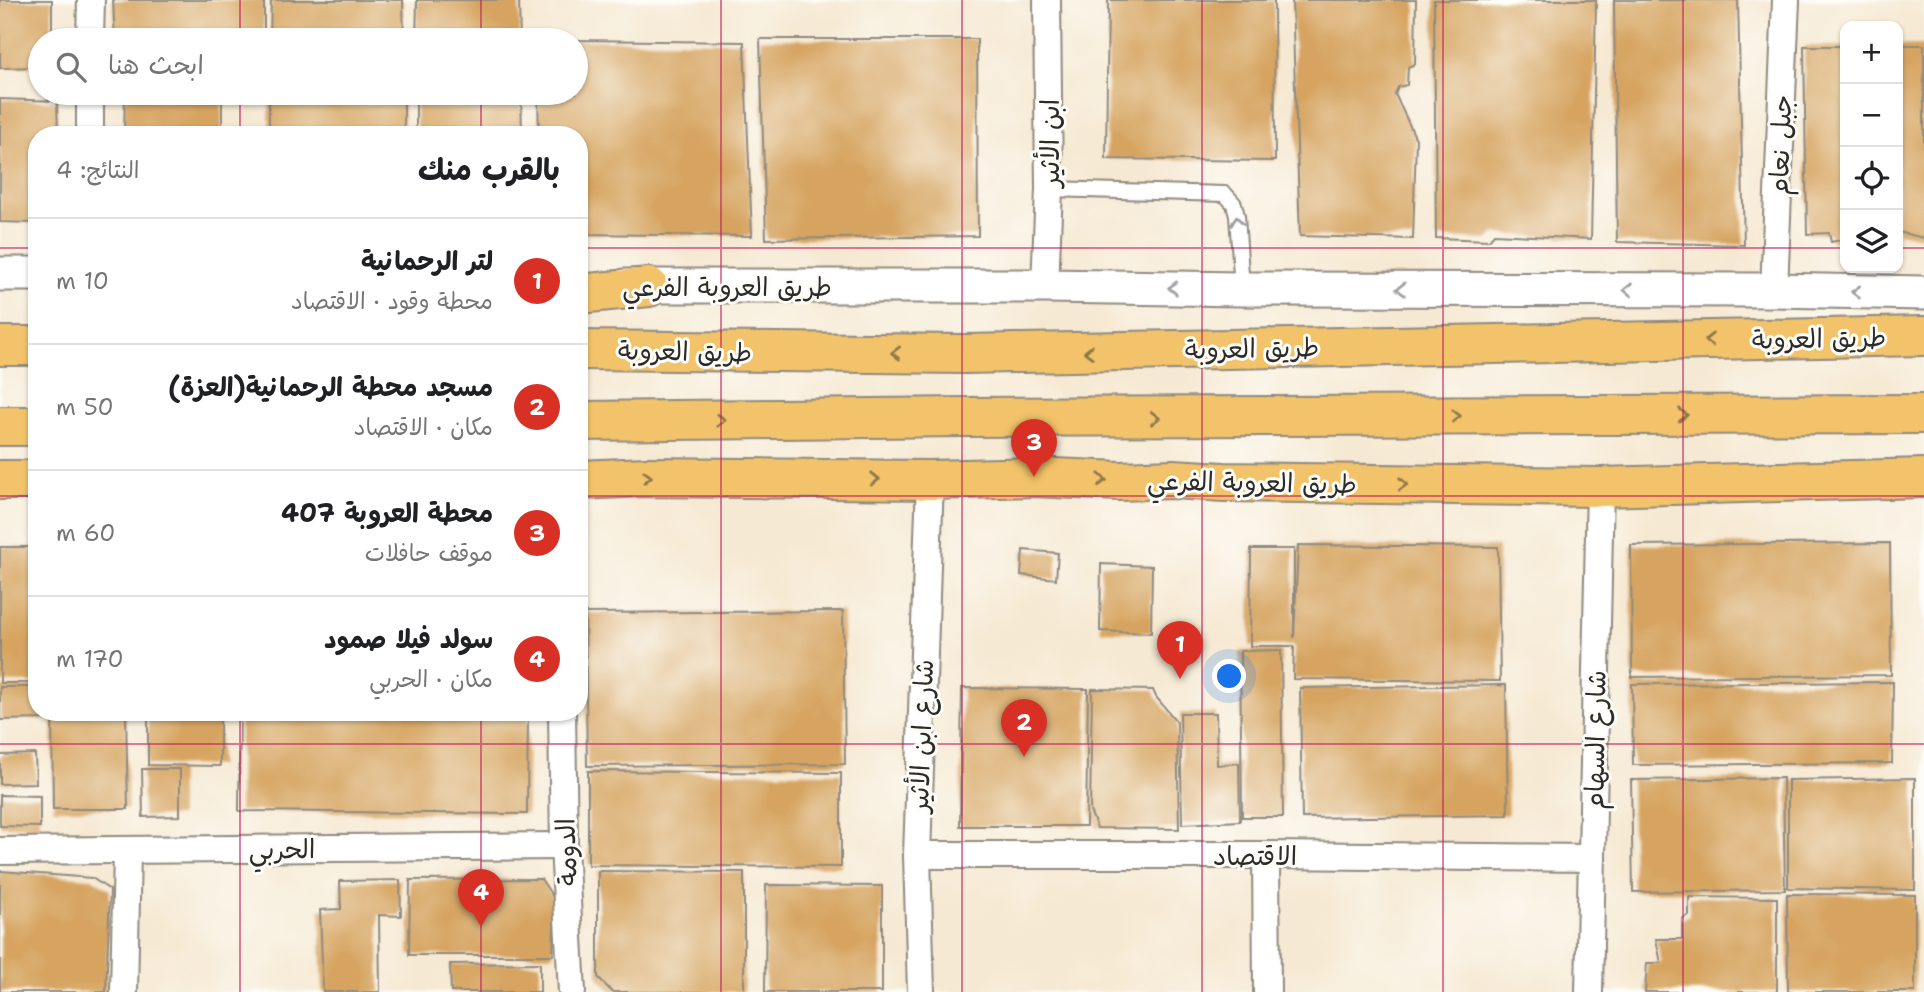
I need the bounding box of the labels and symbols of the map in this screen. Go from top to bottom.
street label: جبل نعام [1761,94,1802,196]
street label: ابن الأثير [1032,99,1067,189]
one-way arrow [1229,215,1244,227]
street label: طريق العروبة الفرعي [622,269,832,310]
one-way arrow [1168,280,1178,296]
one-way arrow [1395,281,1406,297]
one-way arrow [1623,282,1633,298]
one-way arrow [1850,284,1861,300]
street label: طريق العروبة [1752,319,1886,357]
street label: طريق العروبة [1185,329,1319,367]
street label: طريق العروبة [618,332,752,370]
one-way arrow [1703,332,1714,348]
one-way arrow [1084,344,1095,359]
one-way arrow [890,345,901,361]
one-way arrow [1678,407,1689,423]
one-way arrow [1450,409,1461,424]
one-way arrow [1150,410,1160,426]
one-way arrow [716,412,727,427]
pin: 3 [1011,419,1057,477]
street label: طريق العروبة الفرعي [1147,463,1357,507]
one-way arrow [643,469,653,485]
one-way arrow [870,472,881,487]
one-way arrow [1097,473,1108,488]
one-way arrow [1398,477,1409,492]
pin: 1 [1157,621,1203,679]
street label: شارع ابن الأثير [901,659,942,815]
your location [1212,659,1246,693]
street label: شارع السهام [1576,670,1617,810]
pin: 2 [1001,699,1047,757]
street label: الدومة [547,818,585,886]
street label: الحربي [248,831,316,873]
street label: الاقتصاد [1213,838,1297,873]
pin: 4 [458,869,504,927]

